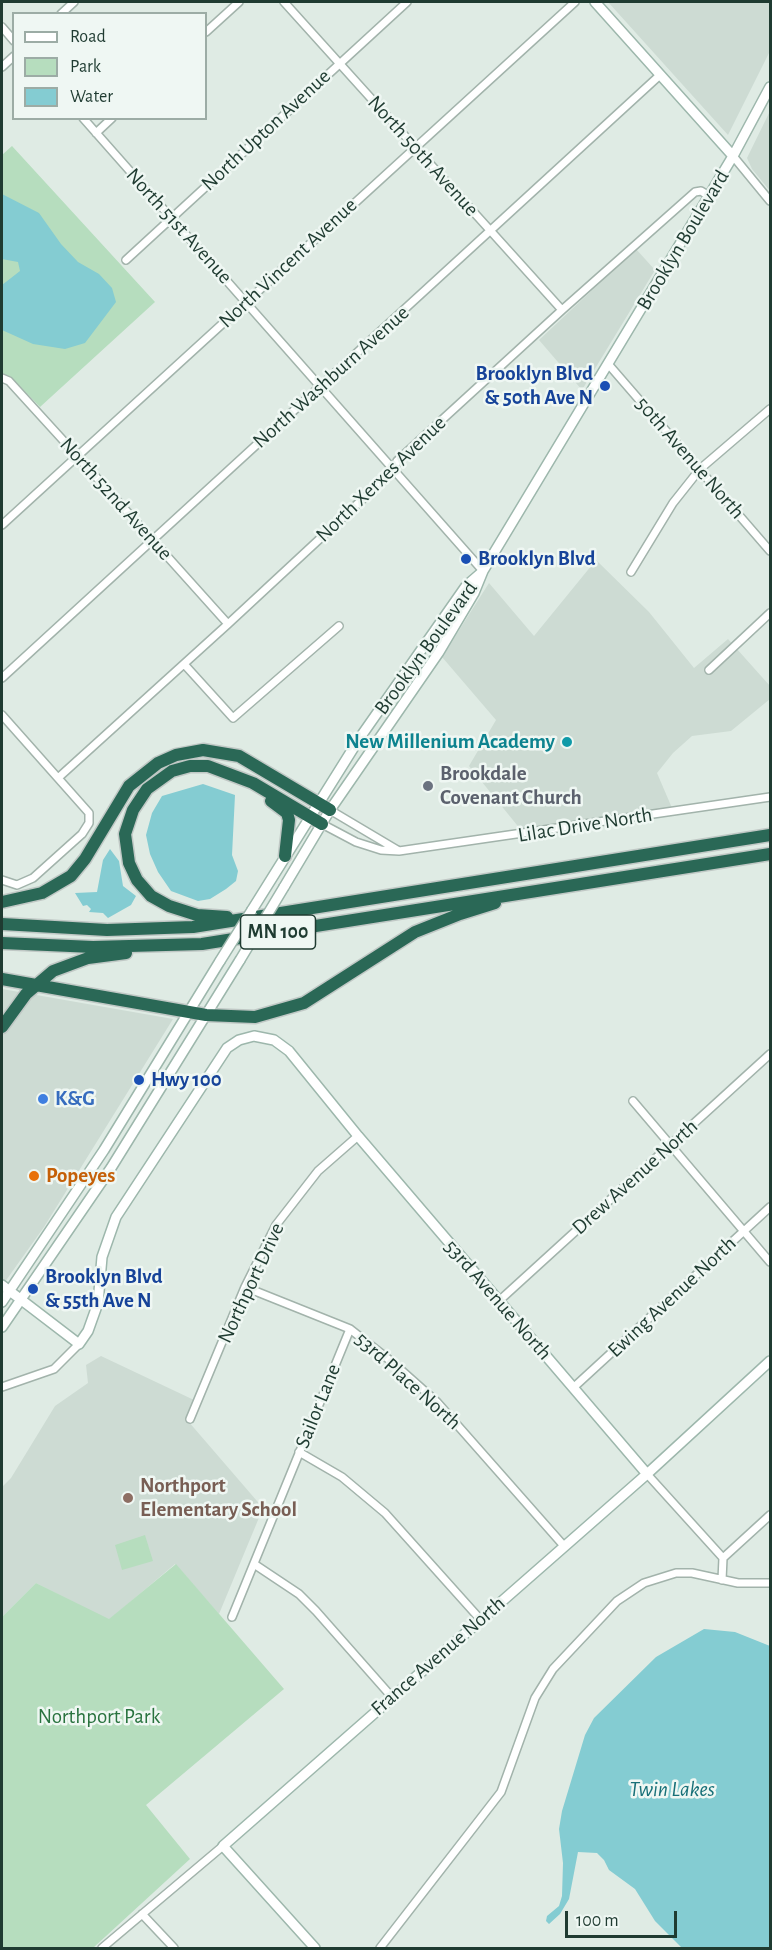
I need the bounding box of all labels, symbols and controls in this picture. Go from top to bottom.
legend [12,12,207,120]
text: Road [70,28,106,46]
text: Park [70,58,101,76]
street label: North Upton Avenue [196,64,336,196]
text: Water [70,88,113,106]
street label: North 50th Avenue [362,90,484,222]
street label: North 51st Avenue [120,163,238,289]
street label: Brooklyn Boulevard [631,165,735,315]
street label: North Vincent Avenue [214,193,362,333]
street label: North Washburn Avenue [248,300,414,454]
place label: Brooklyn Blvd & 50th Ave N [476,361,593,411]
marker: Brooklyn Blvd & 50th Ave N [598,379,612,393]
street label: 50th Avenue North [630,392,750,524]
street label: North Xerxes Avenue [311,410,451,548]
street label: North 52nd Avenue [54,432,178,566]
place label: Brooklyn Blvd [478,546,595,572]
marker: Brooklyn Blvd [459,552,473,566]
street label: Brooklyn Boulevard [369,576,483,720]
place label: New Millenium Academy [345,729,555,755]
marker: New Millenium Academy [560,735,574,749]
place label: Brookdale Covenant Church [440,761,582,811]
marker: Brookdale Covenant Church [421,779,435,793]
street label: Lilac Drive North [516,802,654,848]
road number: MN 100 [240,915,316,949]
place label: Hwy 100 [151,1067,222,1093]
marker: Hwy 100 [132,1073,146,1087]
place label: K&G [55,1086,95,1112]
marker: K&G [36,1092,50,1106]
street label: Drew Avenue North [567,1114,703,1240]
place label: Popeyes [46,1163,115,1189]
marker: Popeyes [27,1169,41,1183]
street label: Northport Drive [212,1219,290,1347]
street label: Ewing Avenue North [603,1231,741,1363]
street label: 53rd Avenue North [439,1235,557,1365]
place label: Brooklyn Blvd & 55th Ave N [45,1264,162,1314]
marker: Brooklyn Blvd & 55th Ave N [26,1282,40,1296]
street label: 53rd Place North [350,1327,466,1435]
street label: Sailor Lane [290,1360,346,1452]
place label: Northport Elementary School [140,1473,297,1523]
marker: Northport Elementary School [121,1491,135,1505]
street label: France Avenue North [366,1591,510,1721]
park label: Northport Park [38,1704,160,1730]
water label: Twin Lakes [629,1776,715,1802]
scale bar [568,1899,680,1937]
text: 100 m [576,1912,619,1930]

